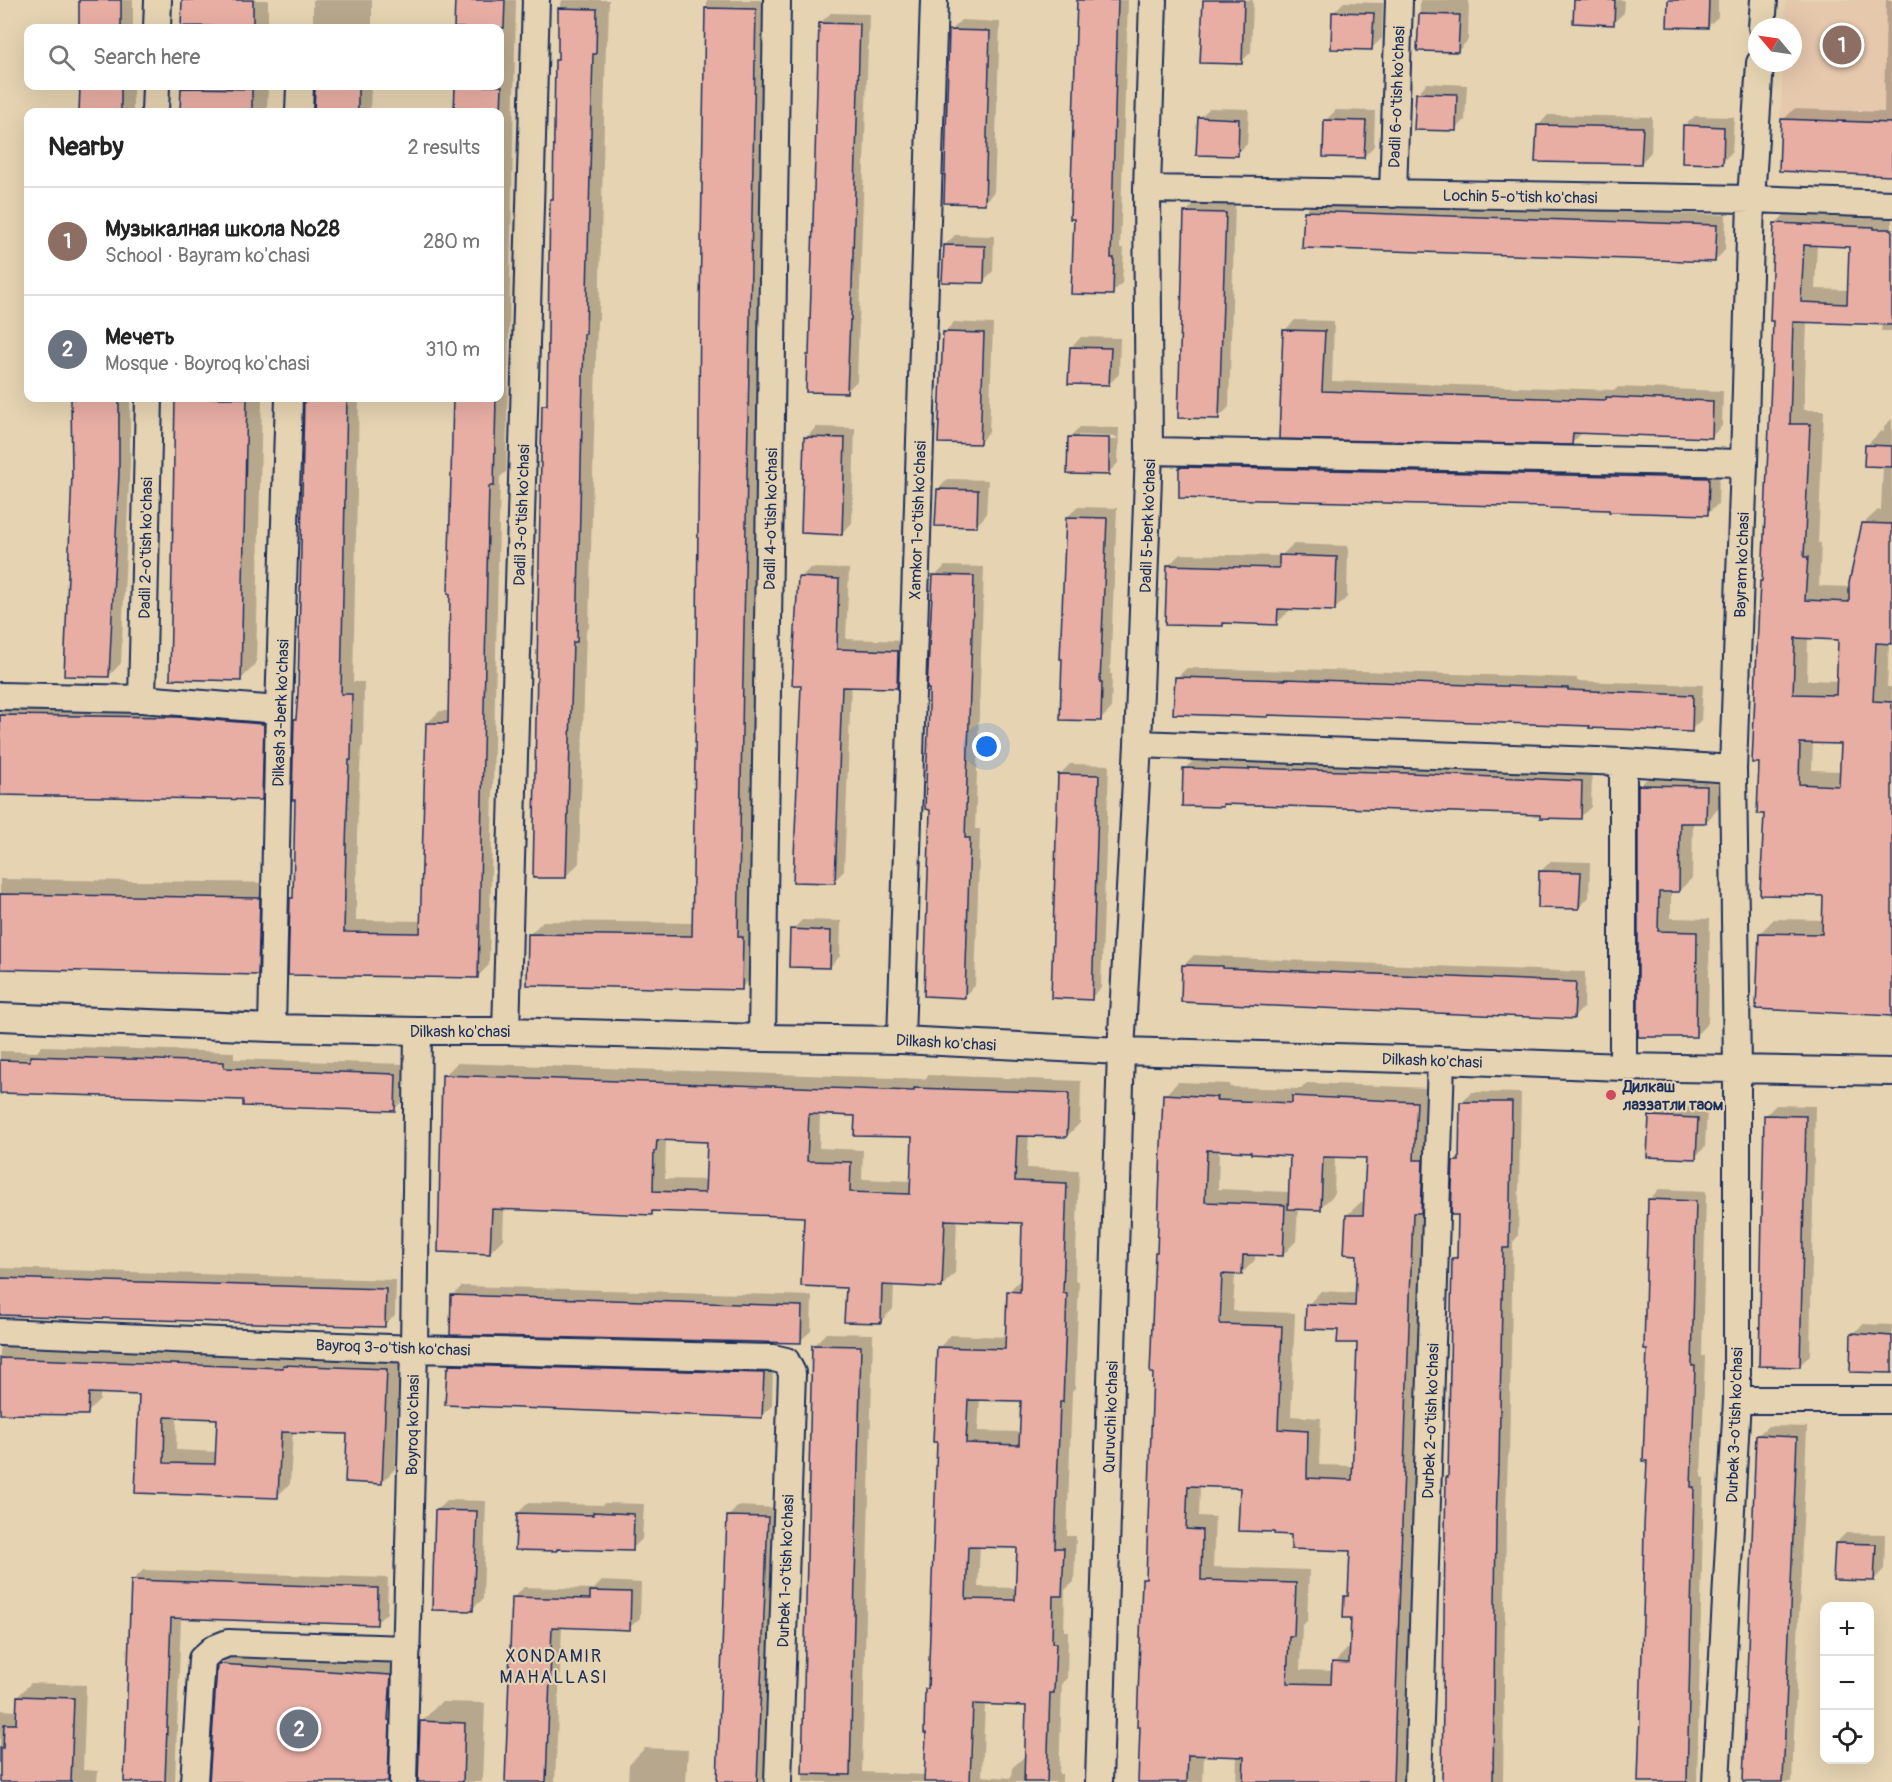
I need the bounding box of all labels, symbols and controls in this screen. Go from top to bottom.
north arrow [1748,18,1802,72]
pin: 1 [1822,22,1862,68]
search box [24,24,504,90]
street label: Dadil 6-o'tish ko'chasi [1385,25,1409,168]
icon: search [45,41,78,74]
text: Search here [93,43,200,71]
text: Nearby [48,131,124,163]
text: 2 results [408,135,480,160]
street label: Lochin 5-o'tish ko'chasi [1442,186,1598,208]
text: Музыкалная школа №28 [105,215,340,243]
text: 1 [64,229,71,254]
text: 280 m [423,229,480,254]
text: School · Bayram ko'chasi [105,243,310,268]
text: Мечеть [105,323,175,351]
text: 2 [62,337,73,362]
text: 310 m [425,337,480,362]
text: Mosque · Boyroq ko'chasi [105,351,310,376]
street label: Xamkor 1-o'tish ko'chasi [905,440,931,600]
street label: Dadil 3-o'tish ko'chasi [510,444,534,586]
street label: Dadil 4-o'tish ko'chasi [760,448,782,590]
street label: Dadil 5-berk ko'chasi [1136,459,1160,593]
street label: Dadil 2-o'tish ko'chasi [135,477,157,619]
street label: Bayram ko'chasi [1730,512,1754,618]
street label: Dilkash 3-berk ko'chasi [268,639,294,787]
your location [972,732,1001,761]
street label: Dilkash ko'chasi [410,1022,510,1042]
street label: Dilkash ko'chasi [895,1030,997,1056]
street label: Dilkash ko'chasi [1381,1049,1483,1073]
place label: Дилкаш лаззатли таом [1622,1077,1723,1115]
marker: Дилкаш лаззатли таом [1604,1088,1618,1102]
street label: Bayroq 3-o'tish ko'chasi [315,1335,471,1361]
street label: Durbek 2-o'tish ko'chasi [1418,1343,1444,1499]
street label: Durbek 3-o'tish ko'chasi [1722,1347,1748,1503]
street label: Quruvchi ko'chasi [1099,1360,1123,1474]
street label: Boyroq ko'chasi [402,1374,424,1476]
street label: Durbek 1-o'tish ko'chasi [773,1494,799,1648]
map controls [1820,1602,1874,1764]
button: + [1820,1602,1874,1656]
district label: XONDAMIR MAHALLASI [500,1645,608,1689]
button: − [1820,1656,1874,1710]
pin: 2 [280,1706,318,1752]
button: locate [1820,1710,1874,1764]

